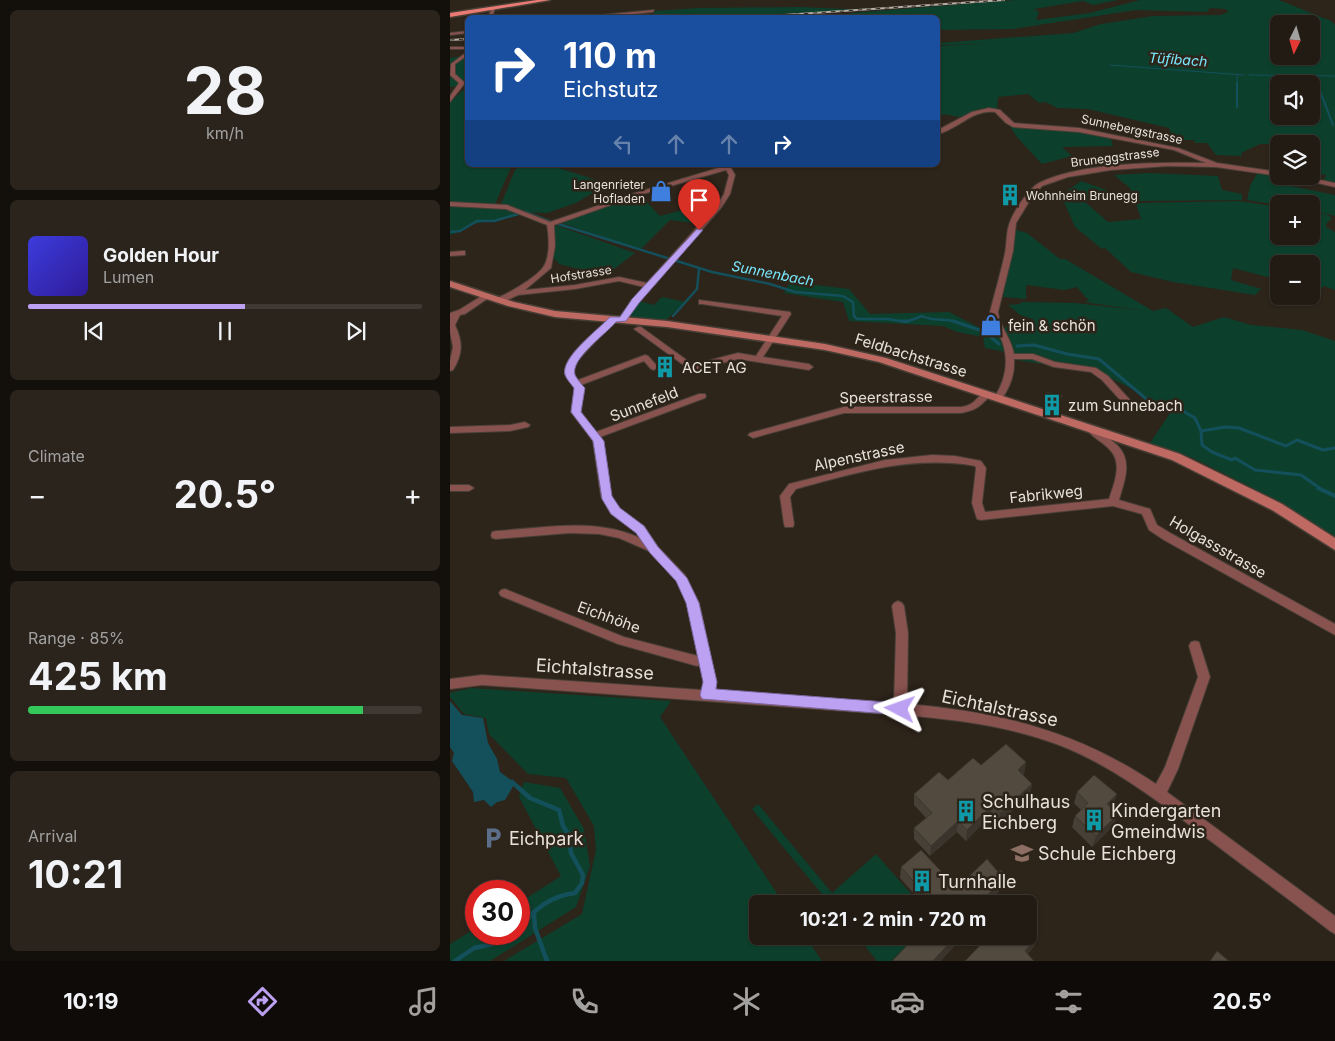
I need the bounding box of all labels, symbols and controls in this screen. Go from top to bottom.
north arrow [1270,15,1320,65]
map controls [1270,15,1320,305]
text: 110 m [563,34,657,76]
icon: right [480,35,545,100]
water label: Tüfibach [1148,48,1208,70]
text: 28 [183,51,267,130]
button: sound [1270,75,1320,125]
text: Eichstutz [563,76,658,102]
street label: Sunnebergstrasse [1080,111,1184,147]
text: km/h [206,123,244,143]
icon: left [609,130,637,158]
icon: ahead [662,130,690,158]
icon: ahead [715,130,743,158]
icon: right [768,130,796,158]
button: layers [1270,135,1320,185]
street label: Bruneggstrasse [1070,144,1160,170]
place label: Langenrieter Hofladen [573,177,645,206]
shop icon: Langenrieter Hofladen [648,178,674,204]
pin [678,179,720,230]
building icon: Wohnheim Brunegg [997,182,1023,208]
icon: arrive [685,186,713,214]
place label: Wohnheim Brunegg [1026,188,1138,203]
button: + [1270,195,1320,245]
text: Golden Hour [103,244,219,267]
button: − [1270,255,1320,305]
water label: Sunnenbach [730,257,816,289]
street label: Hofstrasse [549,262,613,286]
text: Lumen [103,267,154,287]
shop icon: fein & schön [978,312,1004,338]
place label: fein & schön [1008,316,1096,335]
icon: previous [80,317,108,345]
icon: pause [211,317,239,345]
icon: next [342,317,370,345]
street label: Feldbachstrasse [853,329,969,381]
building icon: ACET AG [652,354,678,380]
place label: ACET AG [682,358,747,377]
street label: Sunnefeld [607,382,681,426]
street label: Speerstrasse [839,387,933,407]
building icon: zum Sunnebach [1039,392,1065,418]
place label: zum Sunnebach [1068,396,1183,415]
street label: Alpenstrasse [812,437,906,475]
text: Climate [28,446,85,466]
text: 20.5° [174,471,276,517]
text: − [28,478,47,512]
text: + [403,478,422,512]
street label: Fabrikweg [1008,481,1084,507]
street label: Holgassstrasse [1166,512,1270,582]
street label: Eichhöhe [575,597,643,637]
text: Range · 85% [28,628,125,648]
text: 425 km [28,653,168,699]
street label: Eichtalstrasse [535,654,655,684]
position arrow [873,682,925,734]
street label: Eichtalstrasse [940,685,1060,731]
place label: Schulhaus Eichberg [982,791,1070,833]
building icon: Schulhaus Eichberg [953,798,979,824]
place label: Kindergarten Gmeindwis [1111,800,1221,842]
building icon: Kindergarten Gmeindwis [1081,807,1107,833]
parking icon: Eichpark [480,825,506,851]
text: Arrival [28,826,77,846]
place label: Eichpark [509,828,583,849]
school or university icon: Schule Eichberg [1009,840,1035,866]
place label: Schule Eichberg [1038,843,1176,864]
text: 10:21 [28,851,123,897]
building icon: Turnhalle [909,868,935,894]
place label: Turnhalle [938,871,1017,892]
speed limit sign: 30 [465,880,530,945]
text: 10:21 · 2 min · 720 m [800,908,986,931]
icon: directions [245,984,280,1019]
icon: music [406,984,441,1019]
icon: phone [567,984,602,1019]
icon: climate [729,984,764,1019]
icon: car [890,984,925,1019]
icon: filters [1051,984,1086,1019]
text: 10:19 [63,988,119,1014]
text: 20.5° [1212,988,1272,1014]

